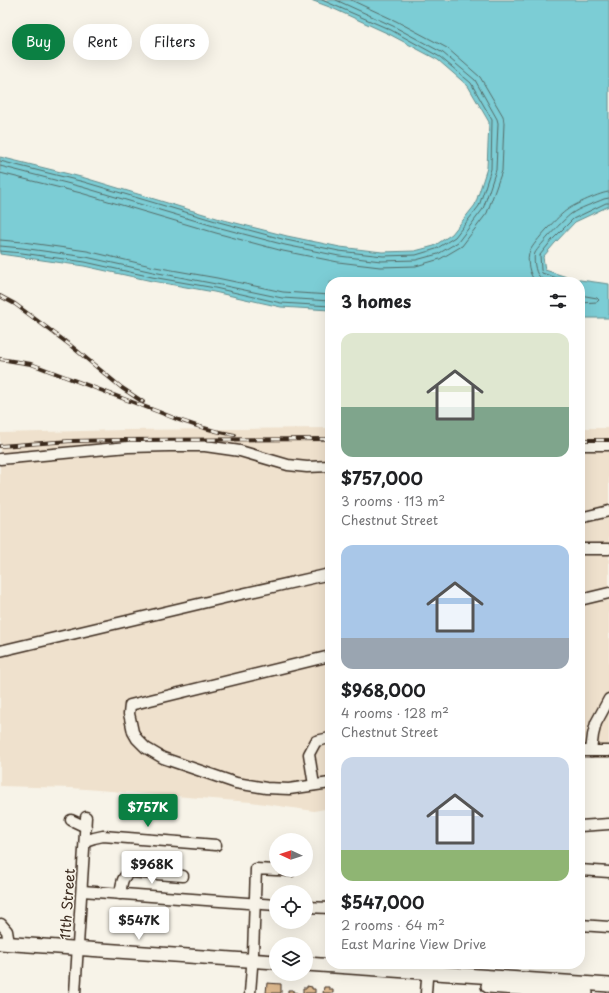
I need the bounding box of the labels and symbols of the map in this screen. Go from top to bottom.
pin: $757K [120,794,176,828]
north arrow [269,833,313,877]
pin: $968K [124,851,180,885]
street label: 11th Street [54,867,80,940]
pin: $547K [111,907,167,941]

